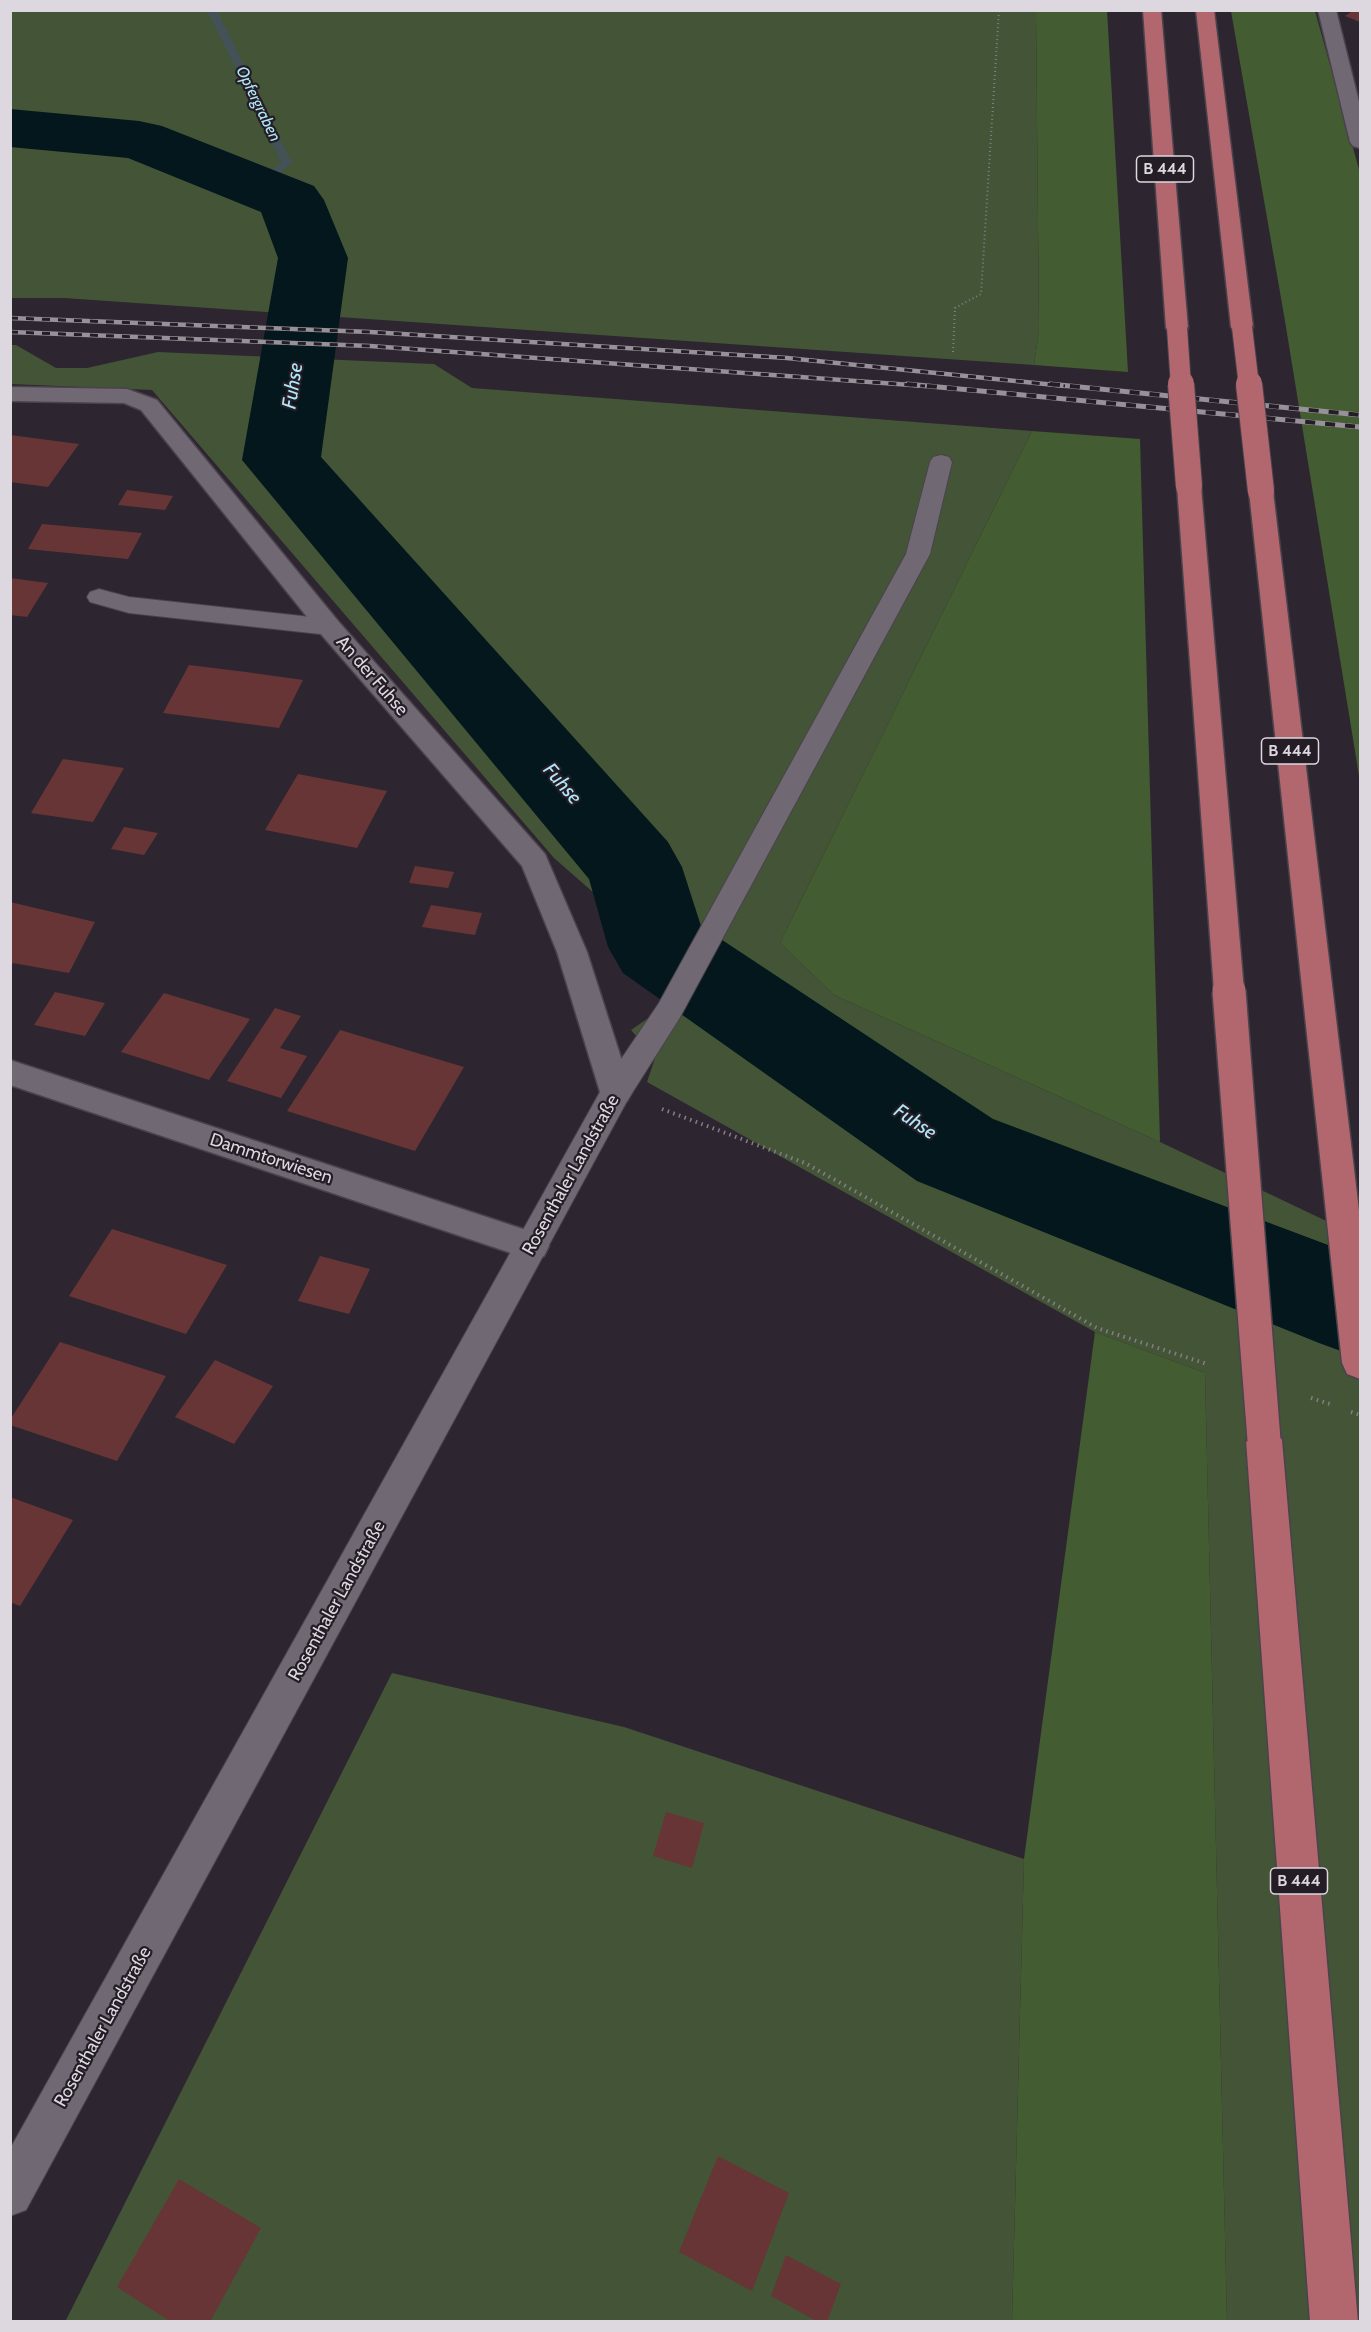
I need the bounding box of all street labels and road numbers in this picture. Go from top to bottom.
road number: B 444 [1136,156,1194,182]
street label: An der Fuhse [331,632,413,720]
road number: B 444 [1262,738,1318,764]
street label: Rosenthaler Landstraße [518,1091,624,1259]
street label: Dammtorwiesen [207,1129,335,1189]
street label: Rosenthaler Landstraße [284,1517,390,1685]
road number: B 444 [1270,1868,1328,1894]
street label: Rosenthaler Landstraße [50,1943,156,2111]

